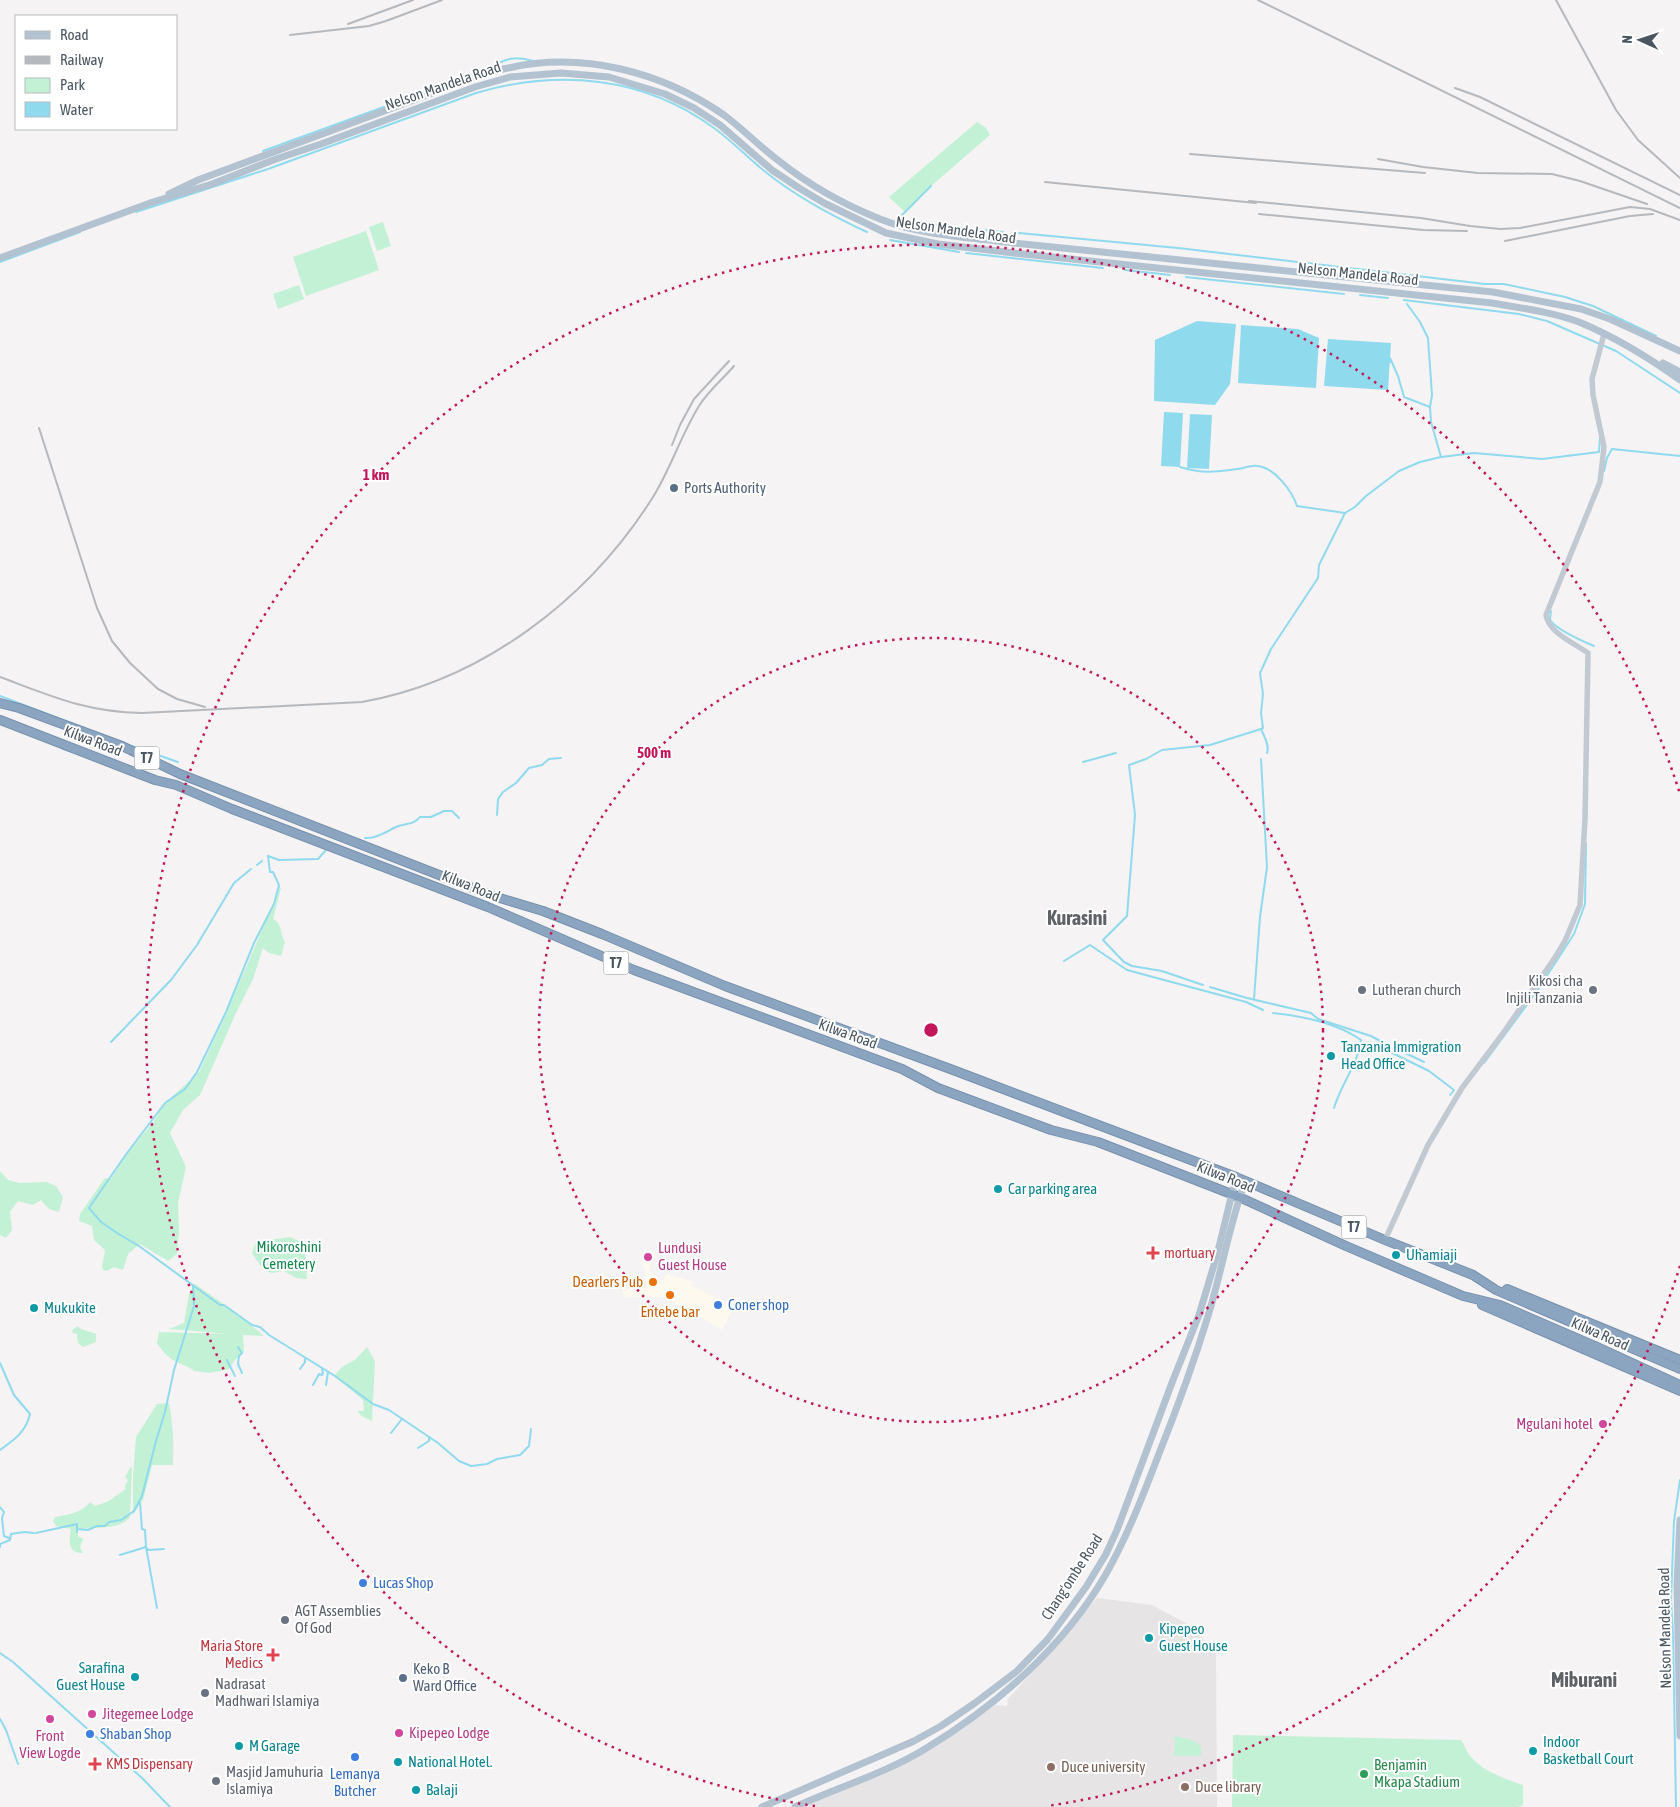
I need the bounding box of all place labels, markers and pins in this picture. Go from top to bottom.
place label: Ports Authority [684,479,766,496]
marker: Ports Authority [668,482,680,494]
place label: Kikosi cha Injili Tanzania [1506,972,1583,1006]
place label: Lutheran church [1372,981,1461,998]
marker: Lutheran church [1356,984,1368,996]
marker: Kikosi cha Injili Tanzania [1587,984,1599,996]
centre of rings [922,1021,940,1039]
place label: Tanzania Immigration Head Office [1341,1038,1461,1072]
marker: Tanzania Immigration Head Office [1325,1050,1337,1062]
place label: Car parking area [1008,1180,1097,1197]
marker: Car parking area [992,1183,1004,1195]
place label: Lundusi Guest House [658,1239,727,1273]
place label: mortuary [1164,1244,1215,1261]
marker: mortuary [1146,1246,1160,1260]
place label: Uhamiaji [1406,1246,1457,1263]
marker: Uhamiaji [1390,1249,1402,1261]
marker: Lundusi Guest House [642,1251,654,1263]
place label: Dearlers Pub [572,1273,643,1290]
marker: Dearlers Pub [647,1276,659,1288]
marker: Entebe bar [664,1289,676,1301]
place label: Coner shop [728,1296,789,1313]
place label: Mukukite [44,1299,96,1316]
marker: Coner shop [712,1299,724,1311]
marker: Mukukite [28,1302,40,1314]
place label: Entebe bar [640,1303,700,1320]
place label: Mgulani hotel [1516,1415,1593,1432]
marker: Mgulani hotel [1597,1418,1609,1430]
place label: Lucas Shop [373,1574,434,1591]
marker: Lucas Shop [357,1577,369,1589]
place label: AGT Assemblies Of God [295,1602,381,1636]
marker: AGT Assemblies Of God [279,1614,291,1626]
place label: Kipepeo Guest House [1159,1620,1228,1654]
marker: Kipepeo Guest House [1143,1632,1155,1644]
place label: Maria Store Medics [200,1637,263,1671]
marker: Maria Store Medics [267,1649,279,1661]
place label: Sarafina Guest House [56,1659,125,1693]
place label: Keko B Ward Office [413,1660,477,1694]
marker: Sarafina Guest House [129,1671,141,1683]
marker: Keko B Ward Office [397,1672,409,1684]
place label: Nadrasat Madhwari Islamiya [215,1675,319,1709]
marker: Nadrasat Madhwari Islamiya [199,1687,211,1699]
place label: Jitegemee Lodge [102,1705,194,1722]
marker: Jitegemee Lodge [86,1708,98,1720]
marker: Front View Logde [44,1713,56,1725]
place label: Kipepeo Lodge [409,1724,490,1741]
place label: Shaban Shop [100,1725,172,1742]
place label: Front View Logde [19,1727,81,1761]
marker: Kipepeo Lodge [393,1727,405,1739]
marker: Shaban Shop [84,1728,96,1740]
place label: Indoor Basketball Court [1543,1733,1634,1767]
place label: M Garage [249,1737,300,1754]
marker: M Garage [233,1740,245,1752]
marker: Indoor Basketball Court [1527,1745,1539,1757]
marker: Lemanya Butcher [349,1751,361,1763]
place label: National Hotel. [408,1753,493,1770]
place label: KMS Dispensary [106,1755,193,1772]
marker: National Hotel. [392,1756,404,1768]
place label: Benjamin Mkapa Stadium [1374,1756,1460,1790]
marker: KMS Dispensary [88,1757,102,1771]
place label: Duce university [1061,1758,1146,1775]
marker: Duce university [1045,1761,1057,1773]
place label: Masjid Jamuhuria Islamiya [226,1763,324,1797]
place label: Lemanya Butcher [330,1765,380,1799]
marker: Benjamin Mkapa Stadium [1358,1768,1370,1780]
marker: Masjid Jamuhuria Islamiya [210,1775,222,1787]
place label: Duce library [1195,1778,1261,1795]
place label: Balaji [426,1781,458,1798]
marker: Duce library [1179,1781,1191,1793]
marker: Balaji [410,1784,422,1796]

